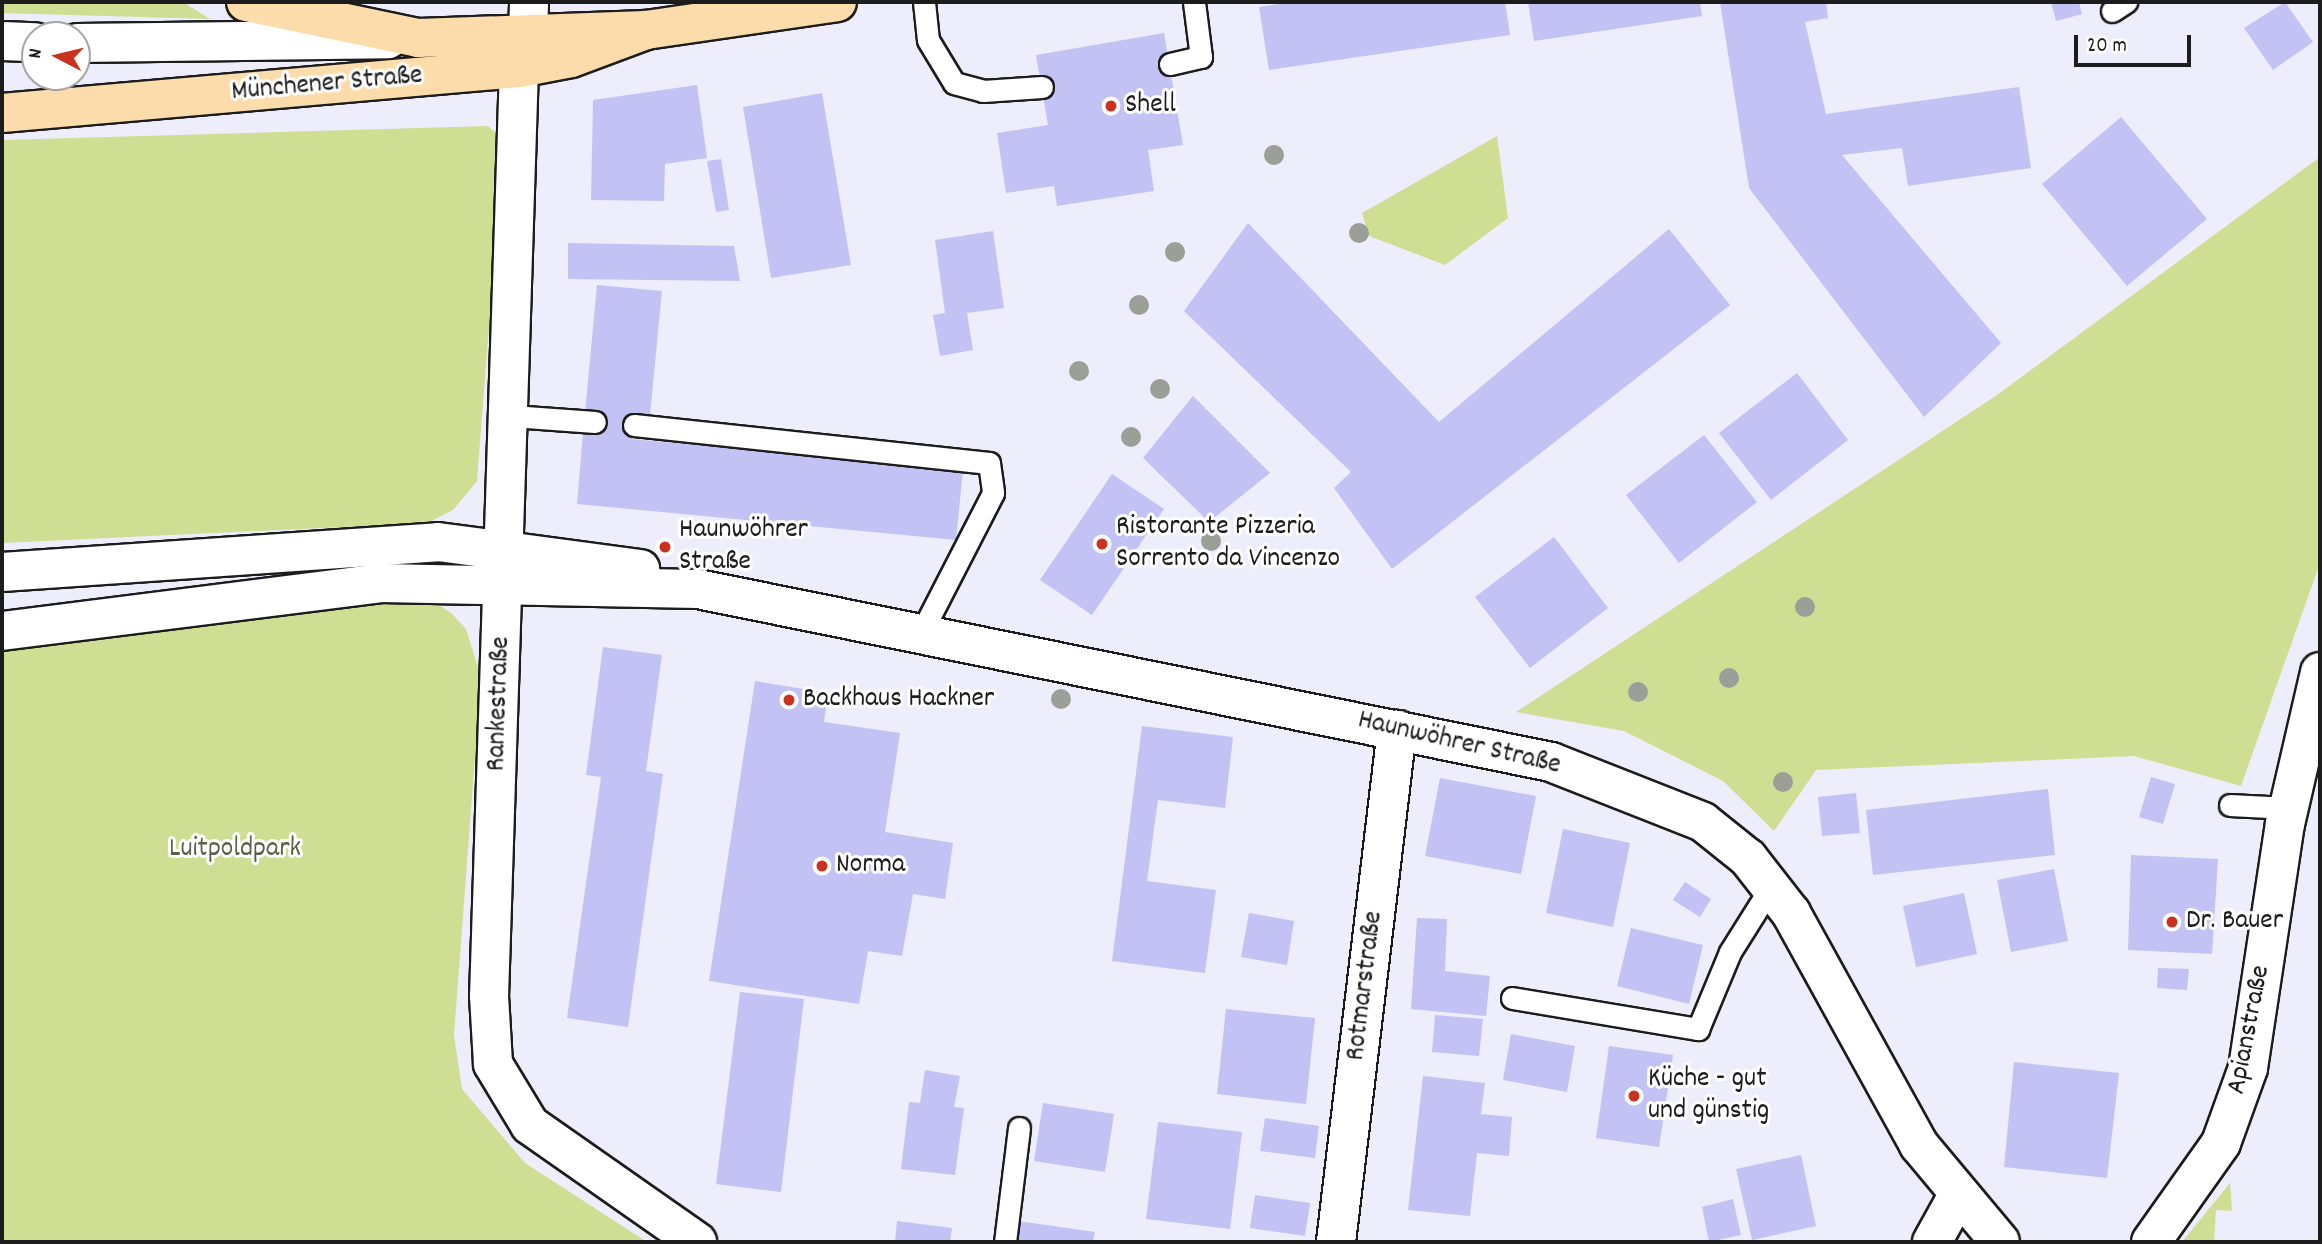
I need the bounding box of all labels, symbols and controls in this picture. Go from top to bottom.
north arrow [21,21,91,91]
scale bar [2077,21,2194,65]
text: 20 m [2087,32,2127,62]
text: N [23,47,51,60]
street label: Münchener Straße [230,60,424,110]
place label: Shell [1125,89,1176,123]
marker: Shell [1103,98,1119,114]
place label: Ristorante Pizzeria Sorrento da Vincenzo [1116,511,1340,577]
place label: Haunwöhrer Straße [679,514,808,580]
marker: Ristorante Pizzeria Sorrento da Vincenzo [1094,536,1110,552]
marker: Haunwöhrer Straße [657,539,673,555]
street label: Rankestraße [481,636,519,772]
place label: Backhaus Hackner [803,683,994,717]
marker: Backhaus Hackner [781,692,797,708]
street label: Haunwöhrer Straße [1354,704,1564,784]
park label: Luitpoldpark [169,833,301,867]
place label: Norma [836,849,905,883]
marker: Norma [814,858,830,874]
place label: Dr. Bauer [2186,905,2283,939]
street label: Rotmarstraße [1340,909,1392,1063]
marker: Dr. Bauer [2164,914,2180,930]
street label: Apianstraße [2221,963,2279,1097]
place label: Küche - gut und günstig [1648,1063,1769,1129]
marker: Küche - gut und günstig [1626,1088,1642,1104]

